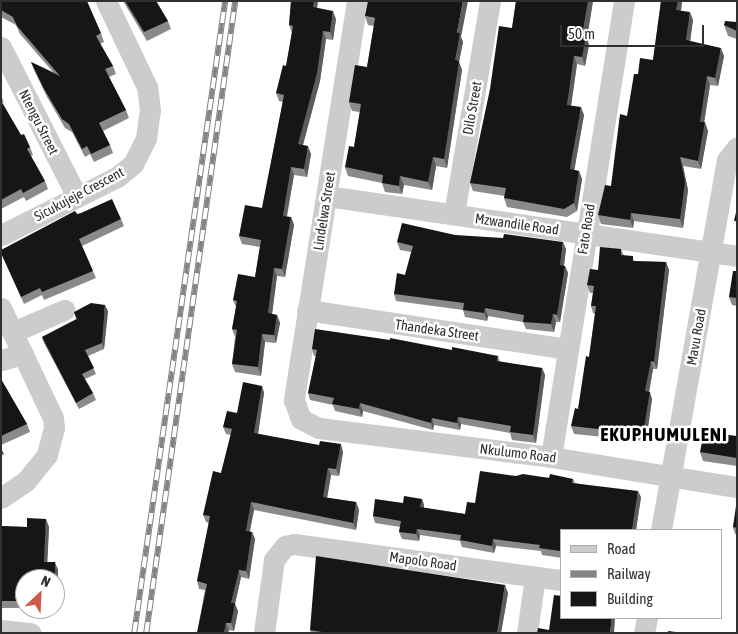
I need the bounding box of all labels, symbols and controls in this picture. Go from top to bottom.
scale bar [563,15,707,47]
text: 50 m [568,25,595,42]
street label: Dilo Street [459,80,485,136]
street label: Ntengu Street [15,87,63,157]
street label: Sicukujeje Crescent [31,163,127,225]
street label: Lindelwa Street [309,170,339,252]
street label: Fato Road [574,203,598,255]
street label: Mzwandile Road [474,210,560,238]
street label: Mavu Road [683,307,709,367]
street label: Thandeka Street [394,316,480,344]
district label: EKUPHUMULENI [599,424,729,446]
street label: Nkulumo Road [479,440,557,466]
legend [560,529,723,619]
text: Road [607,540,636,557]
street label: Mapolo Road [388,548,458,574]
text: Railway [607,565,651,582]
north arrow [15,569,65,619]
text: N [39,572,53,590]
text: Building [607,590,653,607]

